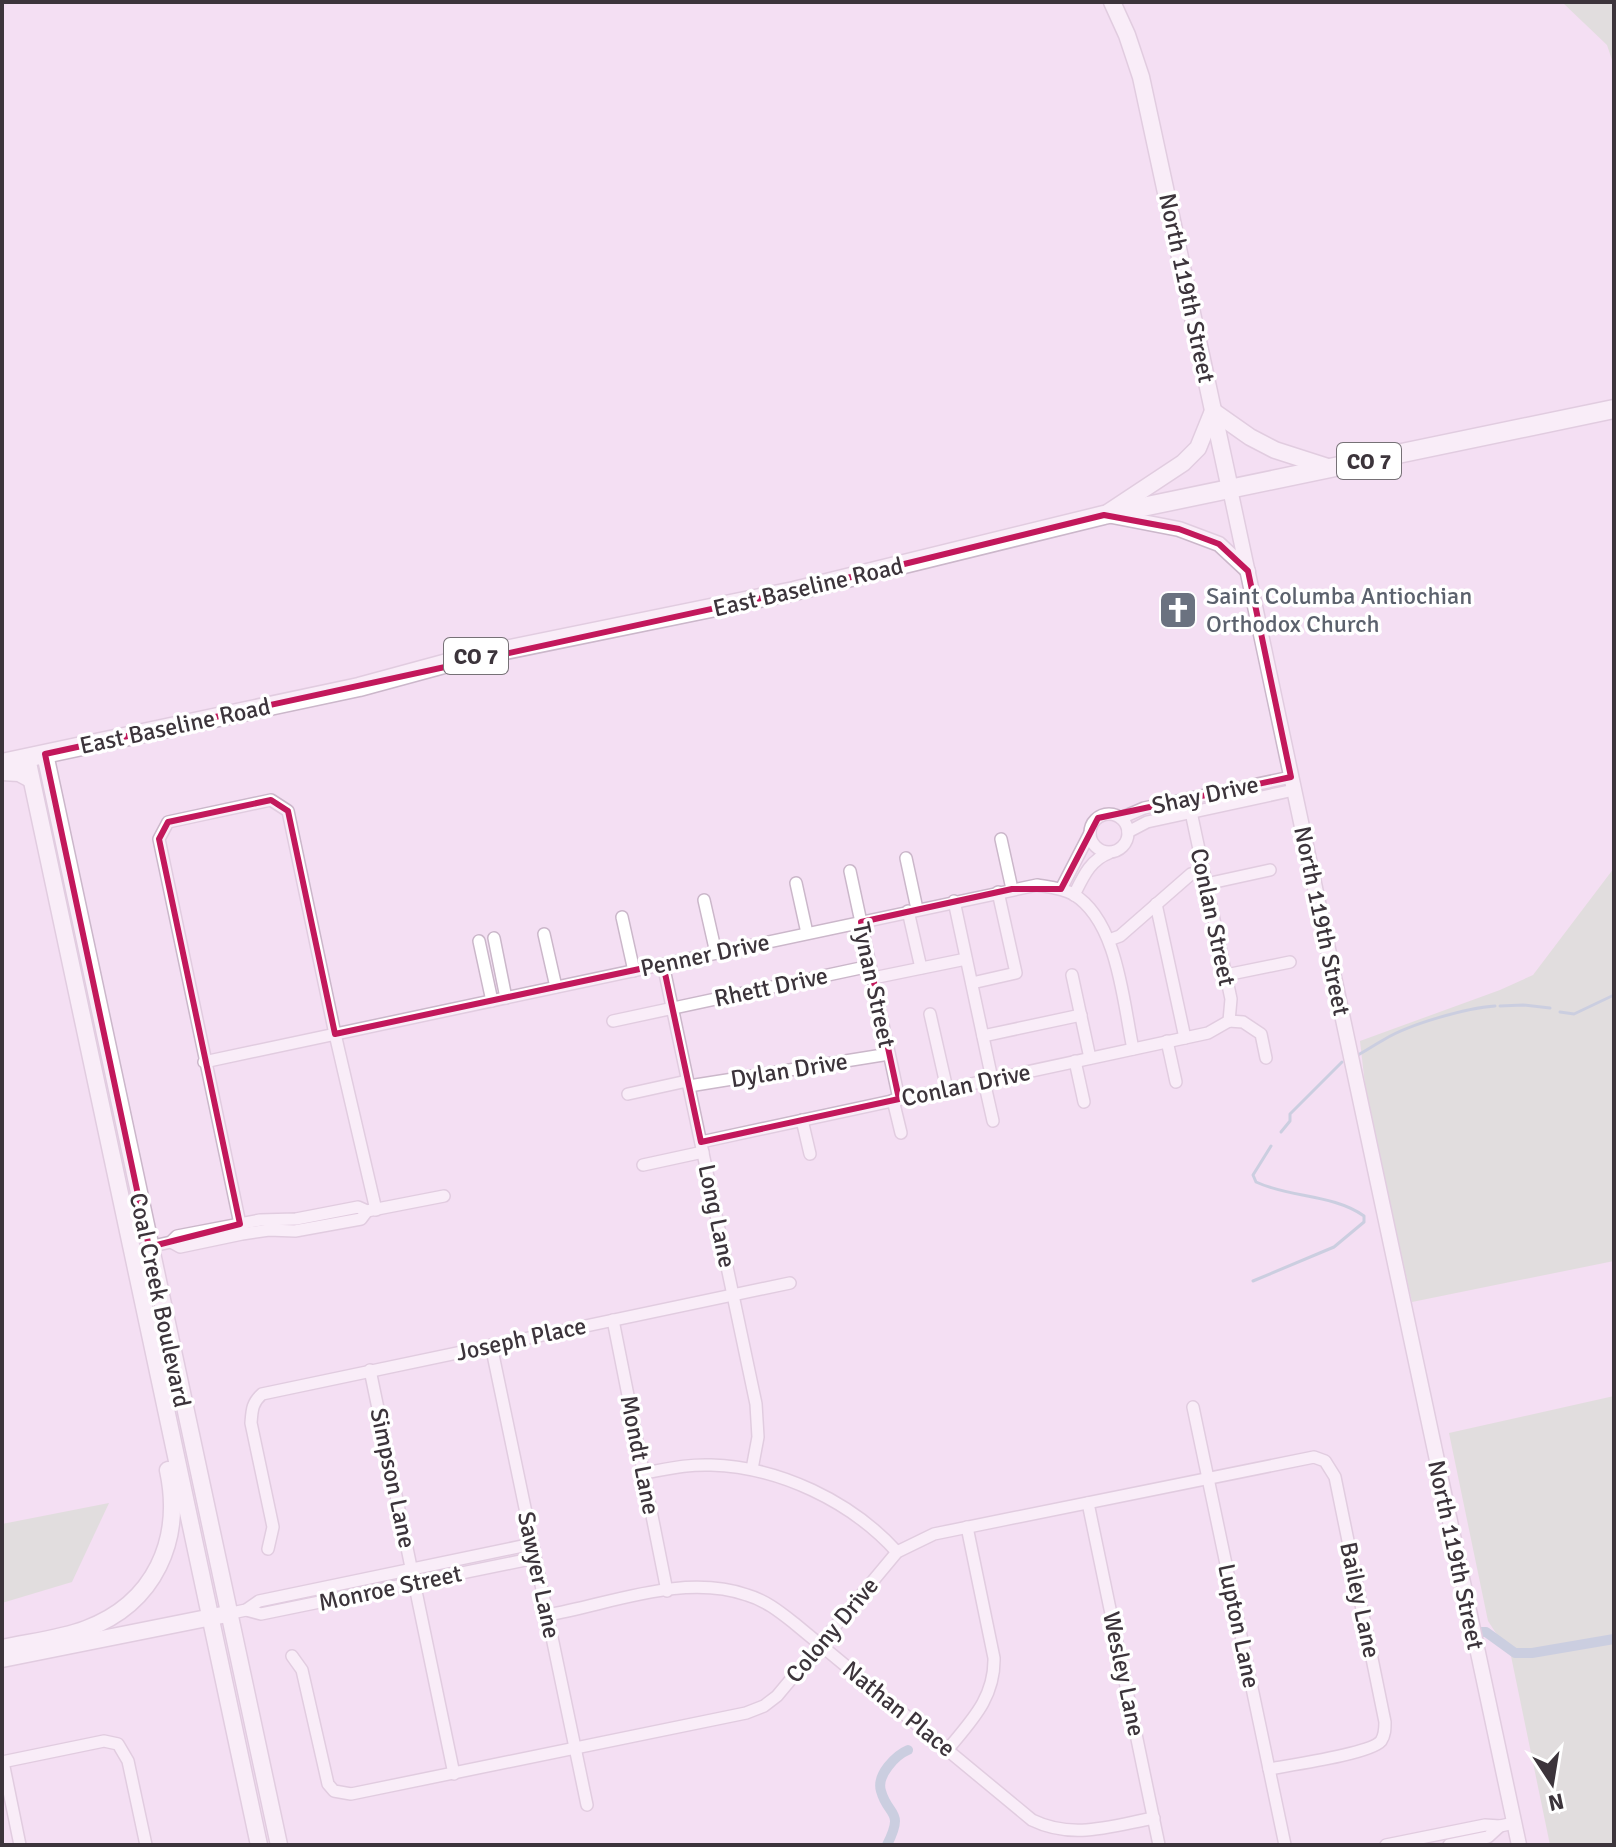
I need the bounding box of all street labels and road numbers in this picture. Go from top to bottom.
street label: North 119th Street [1152,190,1222,386]
road number: CO 7 [1337,443,1401,479]
street label: East Baseline Road [710,551,906,623]
road number: CO 7 [444,638,508,674]
street label: East Baseline Road [77,691,273,761]
street label: Shay Drive [1149,769,1261,821]
street label: North 119th Street [1287,823,1357,1019]
street label: Conlan Street [1184,845,1242,989]
street label: Tynan Street [846,920,902,1050]
street label: Penner Drive [638,927,772,983]
street label: Rhett Drive [712,960,830,1014]
street label: Dylan Drive [728,1046,850,1094]
street label: Conlan Drive [899,1057,1033,1113]
street label: Long Lane [691,1162,743,1270]
street label: Coal Creek Boulevard [123,1190,197,1410]
street label: Joseph Place [453,1311,589,1367]
street label: Mondt Lane [614,1393,666,1517]
street label: Simpson Lane [364,1405,422,1551]
street label: North 119th Street [1421,1457,1491,1653]
street label: Sawyer Lane [511,1509,567,1641]
street label: Bailey Lane [1333,1539,1387,1661]
street label: Monroe Street [316,1558,464,1618]
street label: Lupton Lane [1211,1561,1267,1691]
street label: Colony Drive [779,1571,885,1689]
street label: Wesley Lane [1096,1609,1152,1739]
street label: Nathan Place [837,1654,961,1764]

